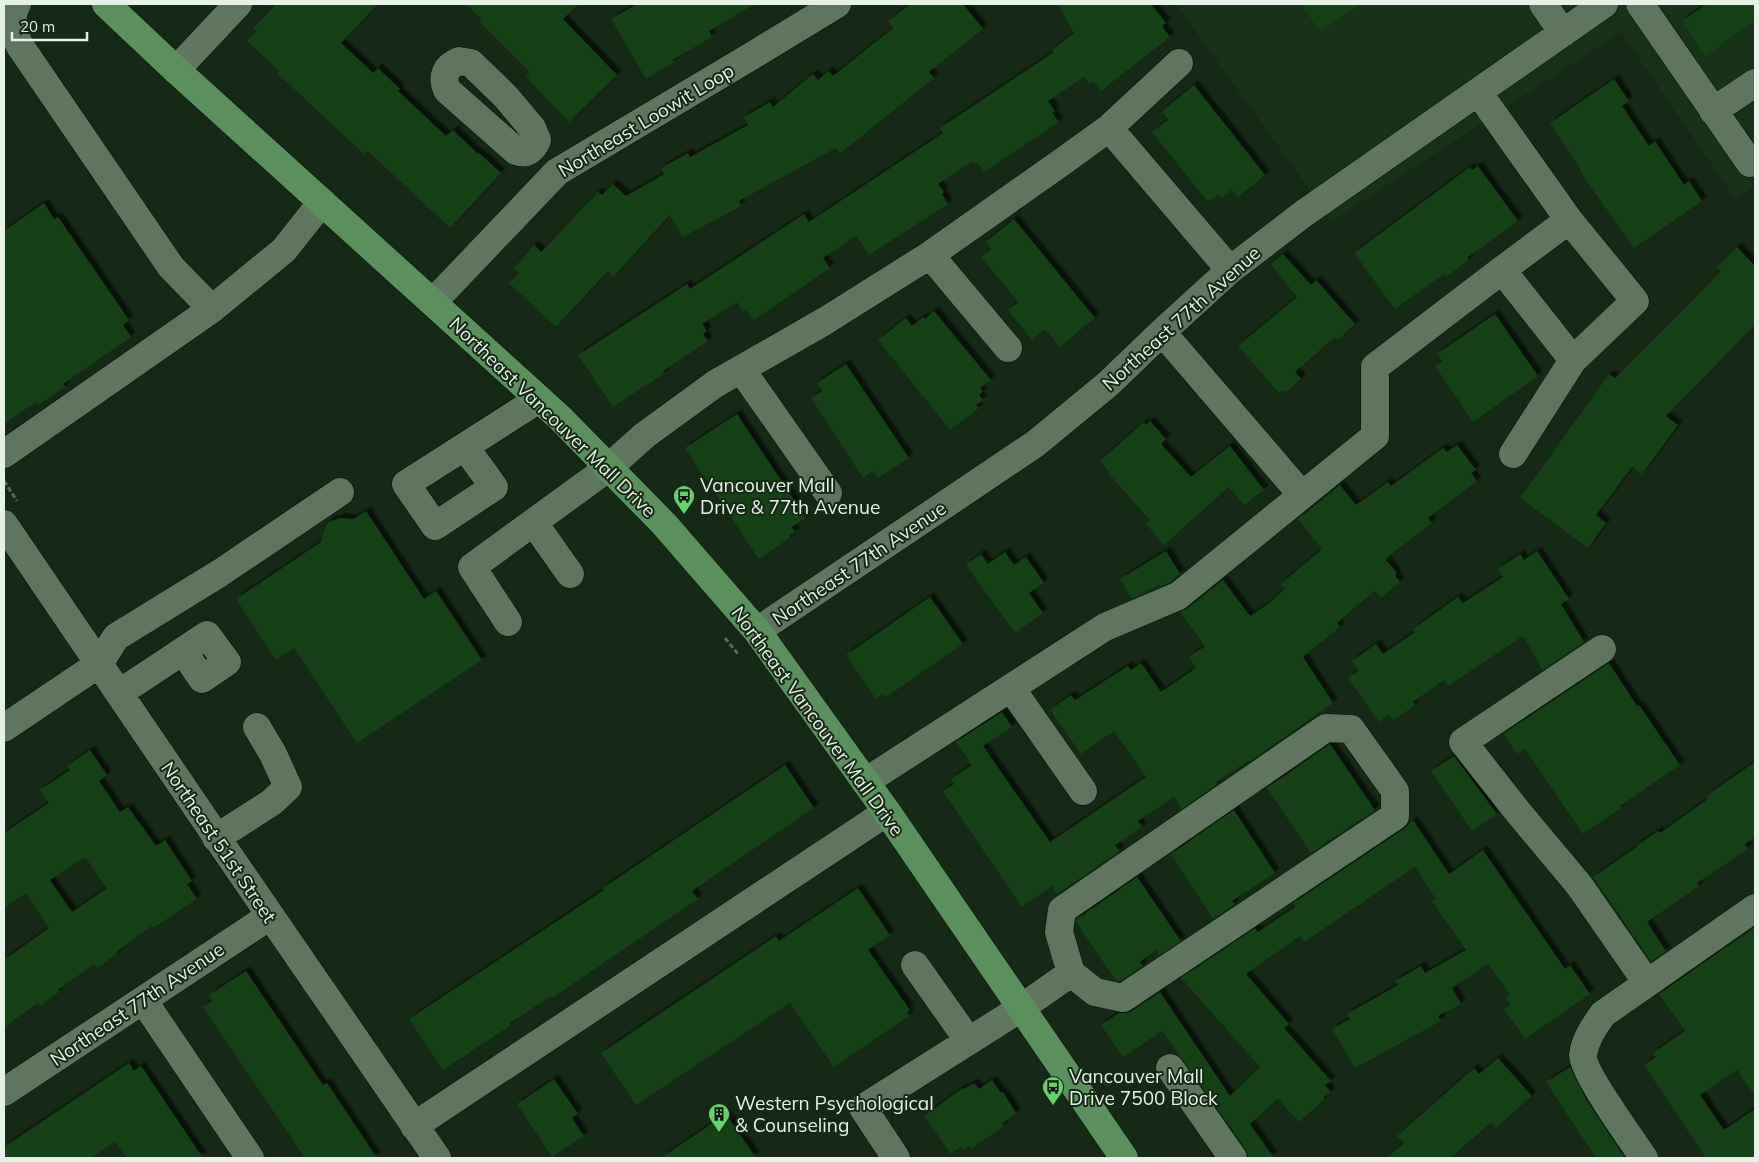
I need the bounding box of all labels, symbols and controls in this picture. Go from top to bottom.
scale bar [12,10,88,42]
text: 20 m [20,17,55,36]
street label: Northeast Loowit Loop [554,58,738,182]
street label: Northeast 77th Avenue [1097,241,1265,395]
street label: Northeast Vancouver Mall Drive [445,312,661,522]
place label: Vancouver Mall Drive & 77th Avenue [700,473,880,519]
bus stop icon: Vancouver Mall Drive & 77th Avenue [672,484,696,515]
street label: Northeast 77th Avenue [767,496,951,630]
street label: Northeast Vancouver Mall Drive [726,601,910,841]
street label: Northeast 51st Street [156,757,282,927]
street label: Northeast 77th Avenue [45,937,229,1071]
place label: Vancouver Mall Drive 7500 Block [1069,1064,1218,1110]
bus stop icon: Vancouver Mall Drive 7500 Block [1041,1075,1065,1106]
place label: Western Psychological & Counseling [735,1091,934,1137]
building icon: Western Psychological & Counseling [707,1102,731,1133]

